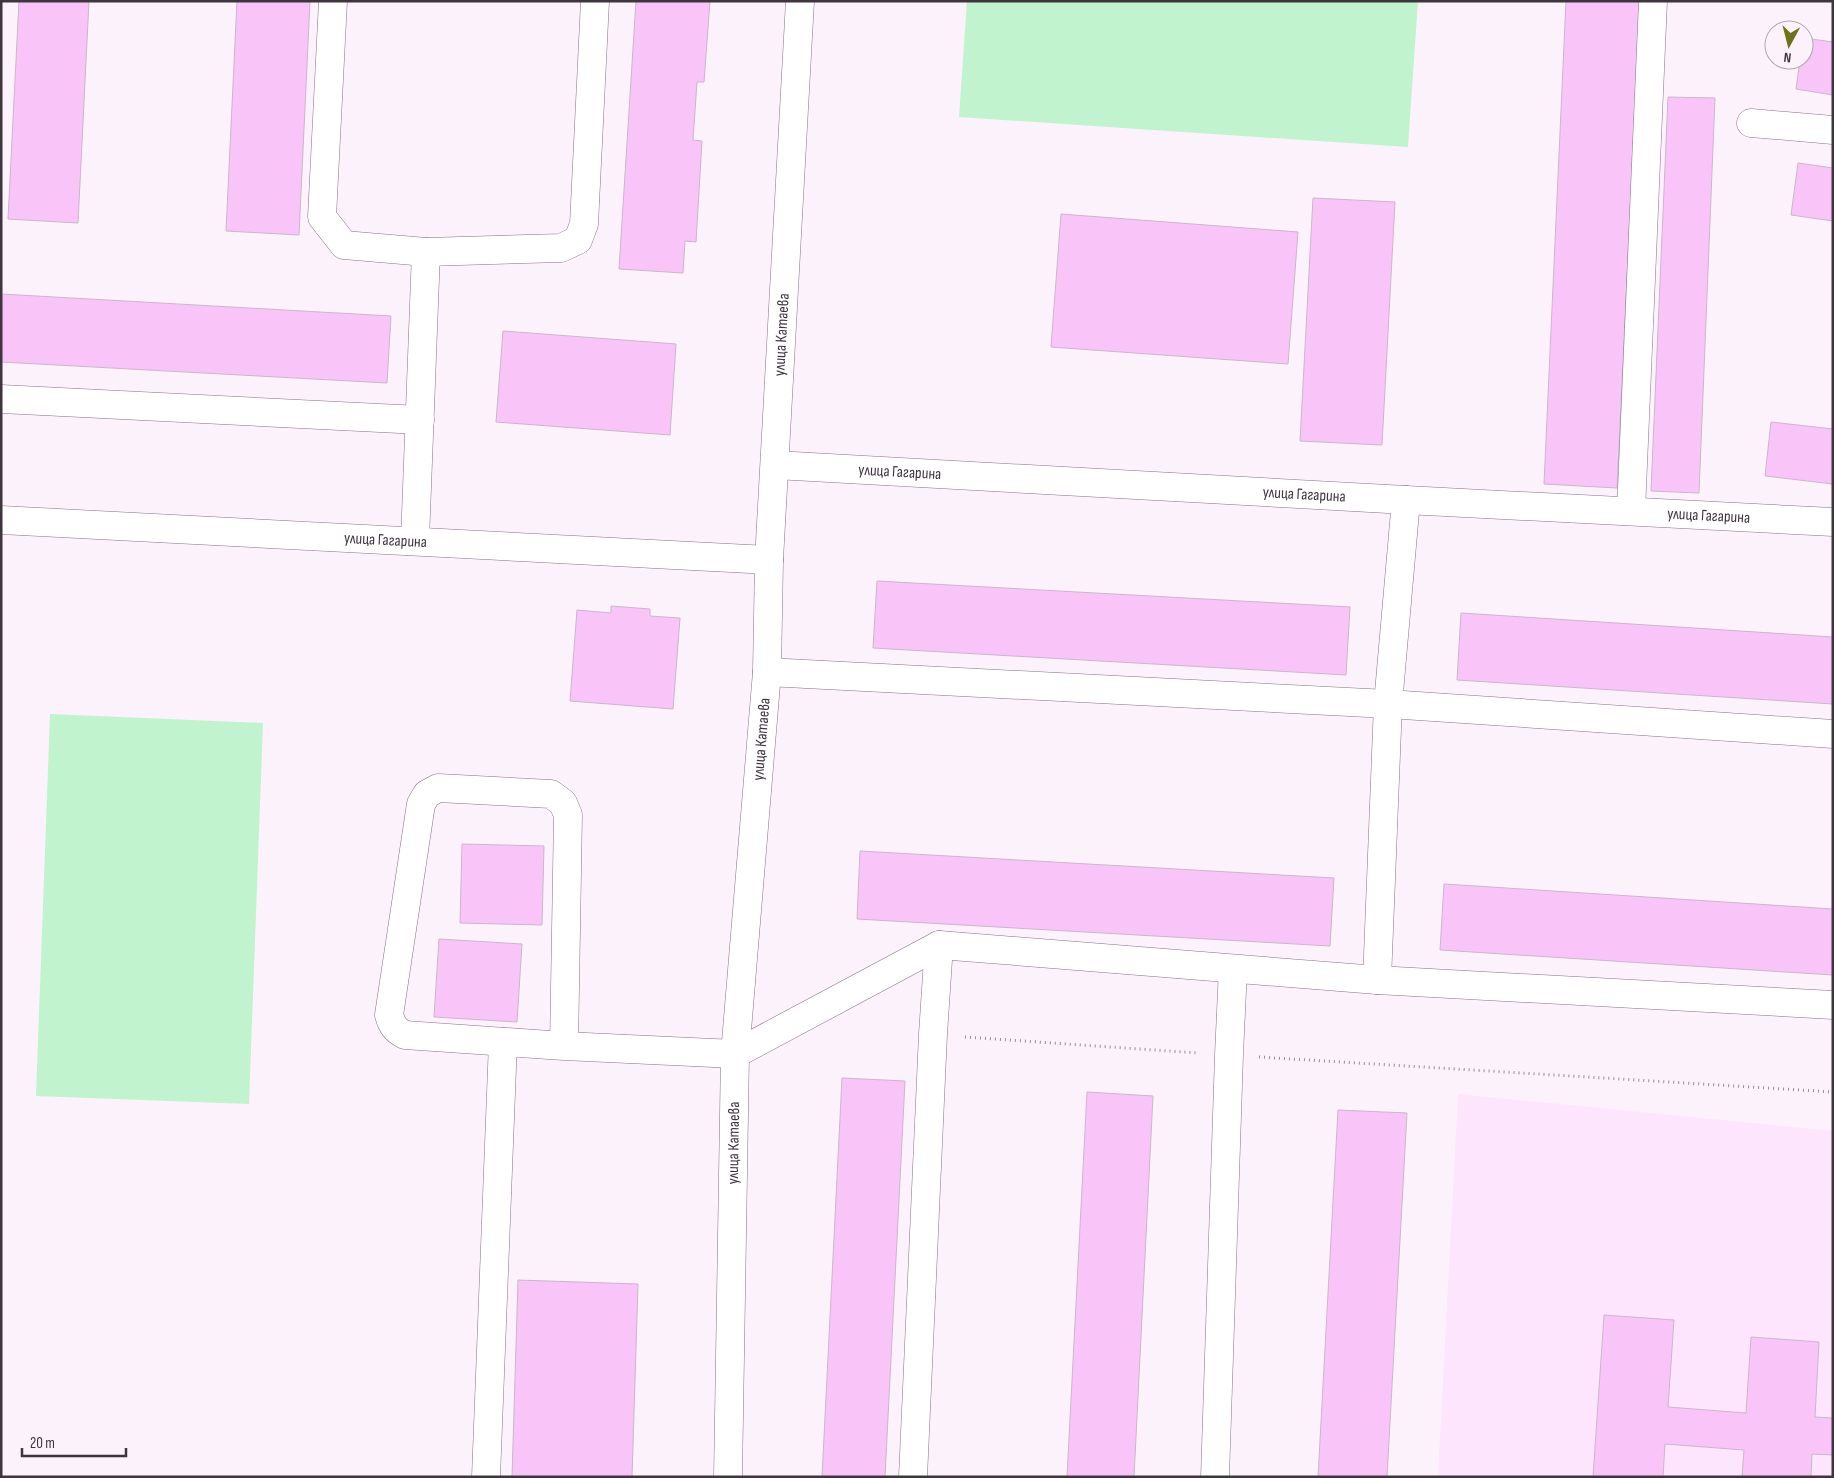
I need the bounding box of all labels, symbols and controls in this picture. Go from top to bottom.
north arrow [1764,20,1814,70]
text: N [1783,49,1792,66]
street label: улица Катаева [770,293,793,377]
street label: улица Гагарина [858,460,942,484]
street label: улица Гагарина [1262,483,1346,506]
street label: улица Гагарина [1667,504,1751,527]
street label: улица Гагарина [344,528,427,552]
street label: улица Катаева [748,697,774,781]
street label: улица Катаева [723,1101,744,1185]
scale bar [22,1426,126,1458]
text: 20 m [30,1434,55,1453]

